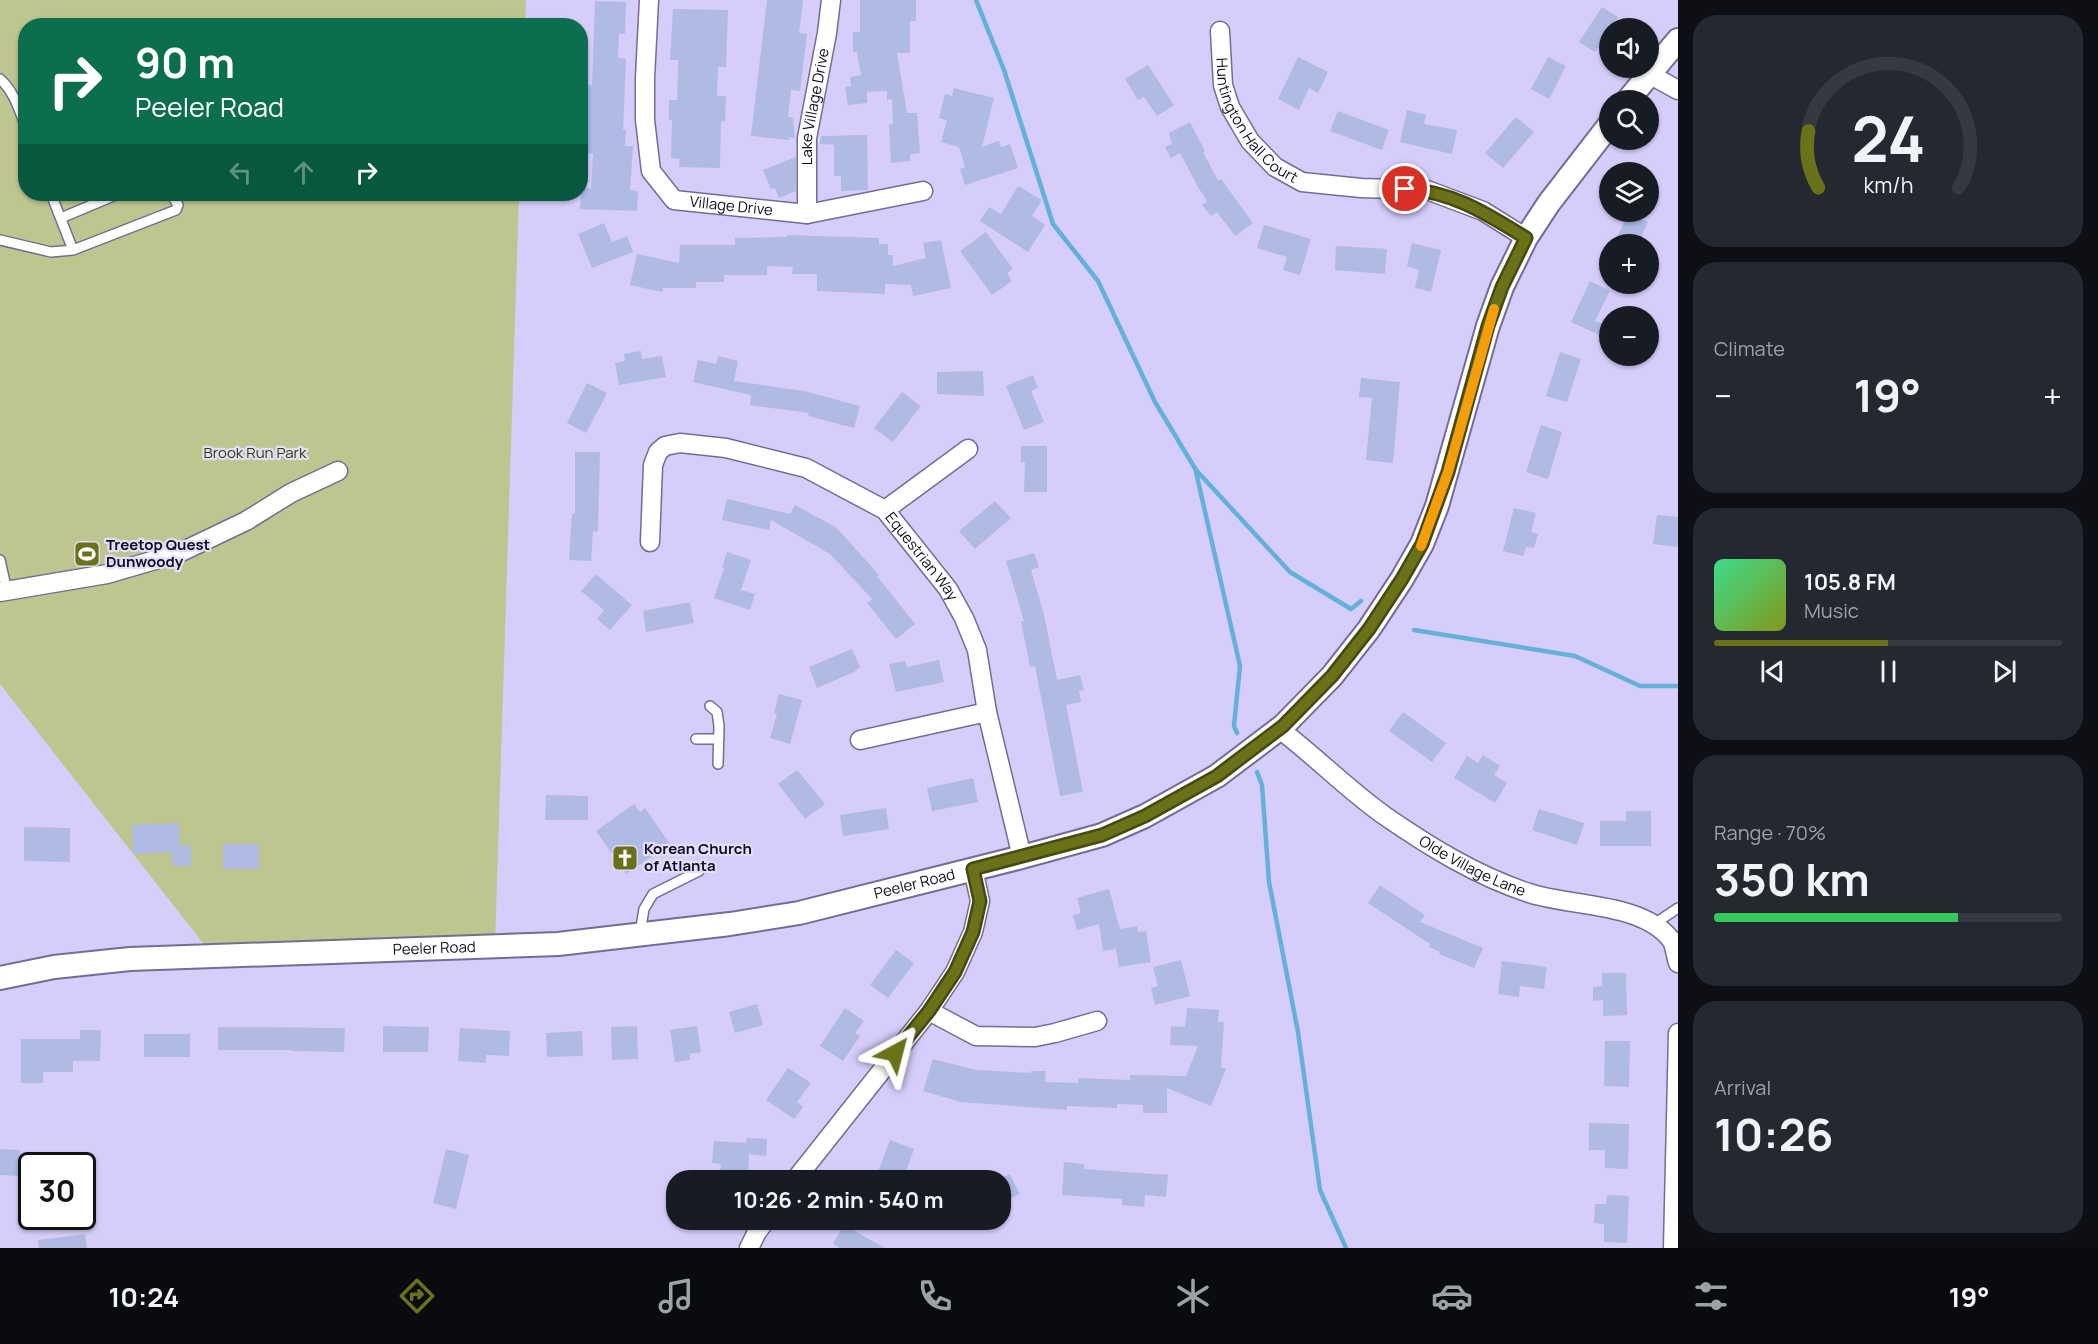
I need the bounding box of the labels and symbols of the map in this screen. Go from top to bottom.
street label: Lake Village Drive [795,46,834,165]
street label: Huntington Hall Court [1211,57,1302,188]
pin [1379,163,1430,214]
street label: Village Drive [689,191,774,220]
park label: Brook Run Park [204,442,307,463]
street label: Equestrian Way [881,508,963,604]
place label: Treetop Quest Dunwoody [106,534,210,572]
sports icon: Treetop Quest Dunwoody [72,539,102,569]
street label: Olde Village Lane [1415,830,1529,901]
place label: Korean Church of Atlanta [644,838,752,876]
church icon: Korean Church of Atlanta [610,843,640,873]
street label: Peeler Road [872,863,957,904]
street label: Peeler Road [392,936,476,960]
position arrow [863,1021,927,1085]
speed limit sign: 30 [18,1152,96,1230]

